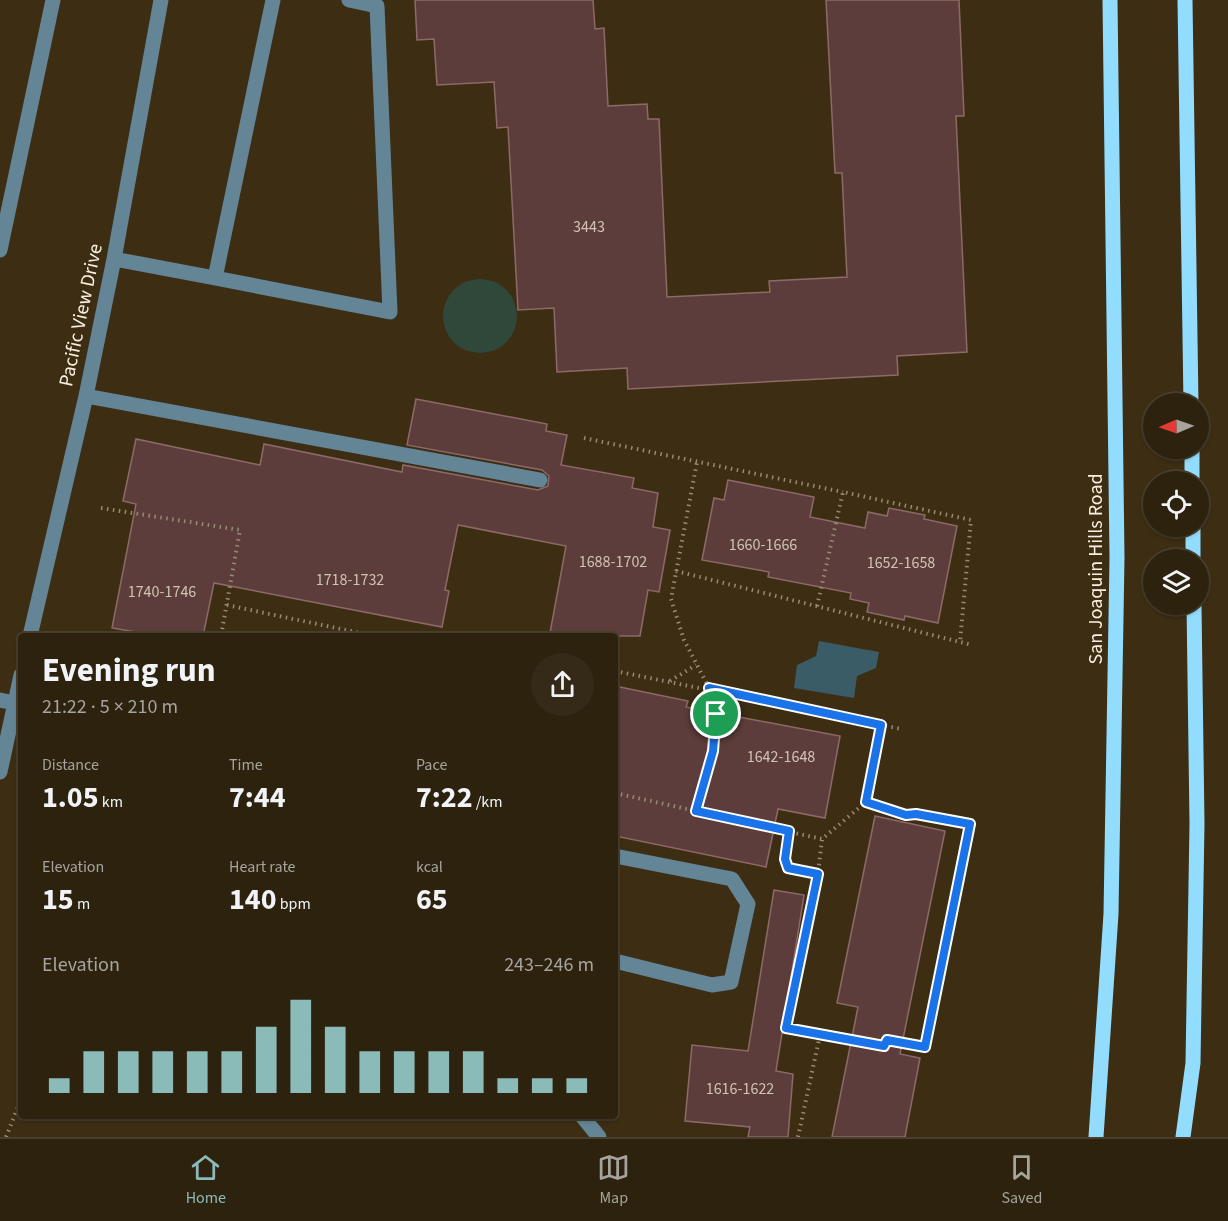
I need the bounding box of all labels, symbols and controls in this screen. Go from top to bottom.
house number: 3443 [573,216,605,238]
street label: Pacific View Drive [52,241,110,389]
north arrow [1143,393,1209,459]
map controls [1143,393,1209,615]
button: locate [1143,471,1209,537]
street label: San Joaquin Hills Road [1082,473,1110,665]
house number: 1660-1666 [729,534,797,556]
button: layers [1143,549,1209,615]
house number: 1688-1702 [579,551,647,573]
house number: 1652-1658 [867,552,935,574]
house number: 1718-1732 [316,569,384,591]
house number: 1740-1746 [128,581,196,603]
text: Evening run [42,647,216,694]
button: share [531,653,594,716]
pin [690,688,741,739]
text: 21:22 · 5 × 210 m [42,693,178,721]
icon: arrive [699,697,732,730]
house number: 1642-1648 [747,746,815,768]
text: Distance [42,754,99,776]
text: Time [229,754,263,776]
text: Pace [416,754,447,776]
text: 1.05 [42,776,99,819]
text: 7:44 [229,776,286,819]
text: 7:22 [416,776,473,819]
text: km [99,791,123,813]
text: /km [473,791,503,813]
text: Elevation [42,856,104,878]
text: Heart rate [229,856,296,878]
text: kcal [416,856,443,878]
text: 15 [42,878,74,921]
text: 140 [229,878,277,921]
text: 65 [416,878,448,921]
text: m [74,893,90,915]
text: bpm [277,893,311,915]
text: Elevation [42,951,120,979]
text: 243–246 m [504,951,594,979]
house number: 1616-1622 [706,1078,774,1100]
tab: Home [186,1151,226,1209]
tab: Map [597,1151,630,1209]
tab: Saved [1002,1151,1042,1209]

